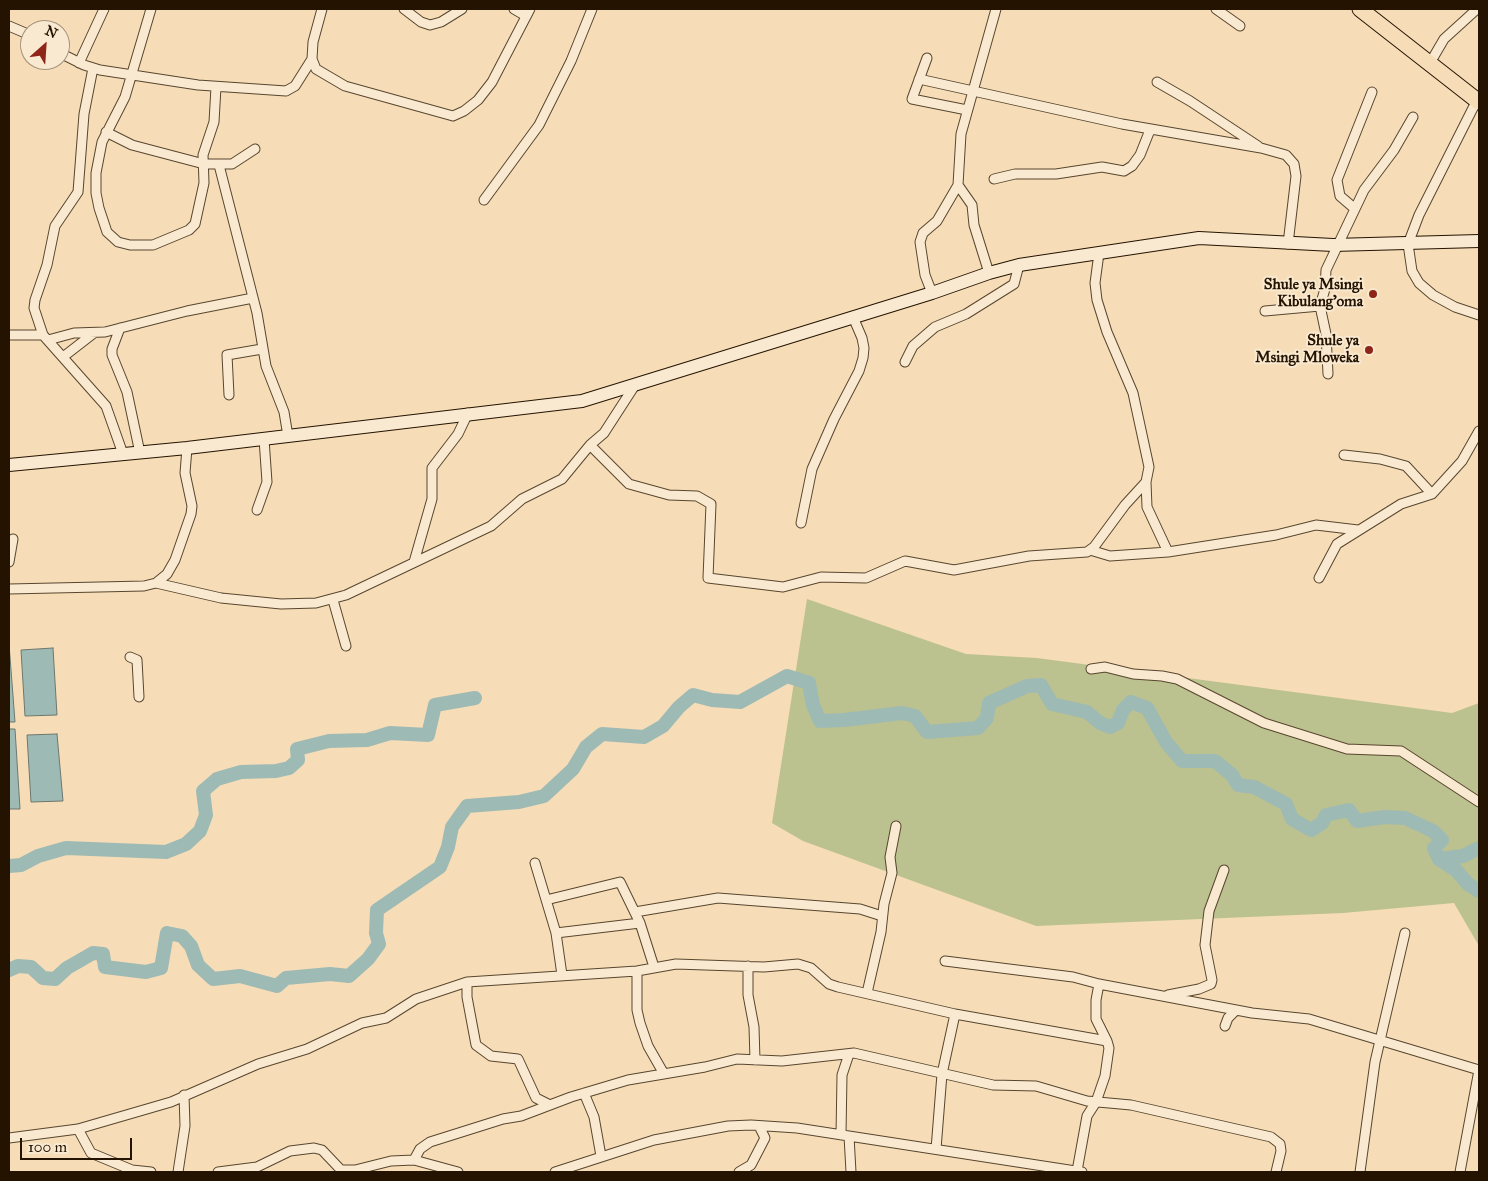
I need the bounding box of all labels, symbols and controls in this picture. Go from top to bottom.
north arrow [20,20,70,70]
text: N [42,22,60,42]
place label: Shule ya Msingi Kibulang'oma [1264,276,1363,311]
marker: Shule ya Msingi Kibulang'oma [1367,288,1379,300]
place label: Shule ya Msingi Mloweka [1255,332,1359,367]
marker: Shule ya Msingi Mloweka [1363,344,1375,356]
scale bar [22,1128,135,1160]
text: 100 m [28,1138,67,1156]

